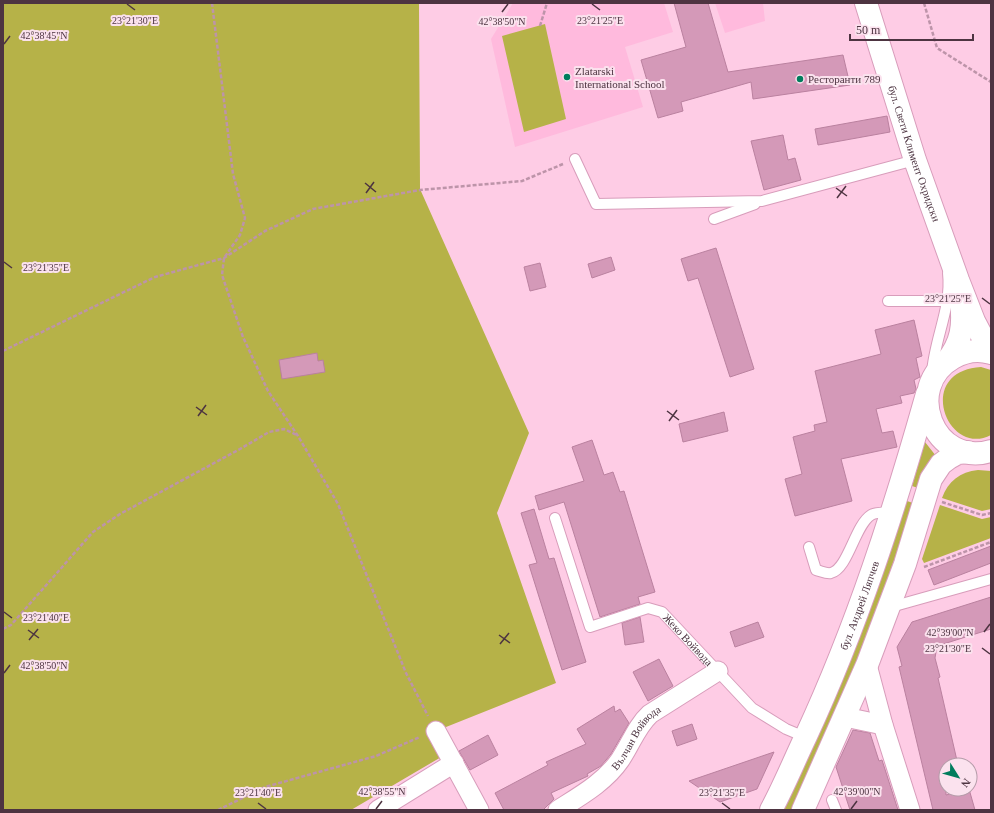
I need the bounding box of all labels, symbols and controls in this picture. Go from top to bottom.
text: 23°21'30"E [112,15,158,26]
text: 23°21'25"E [577,15,623,26]
text: 42°38'50"N [478,16,526,27]
scale bar [850,16,973,42]
text: 50 m [856,23,881,37]
text: 42°38'45"N [20,30,68,41]
place label: Zlatarski International School [575,65,665,90]
marker: Zlatarski International School [562,72,572,82]
place label: Ресторанти 789 [808,73,881,85]
marker: Ресторанти 789 [795,74,805,84]
street label: бул. Свети Климент Охридски [886,84,943,223]
text: 23°21'35"E [23,262,69,273]
text: 23°21'25"E [925,293,971,304]
street label: бул. Андрей Ляпчев [837,559,881,652]
street label: Жеко Войвода [661,611,715,668]
text: 23°21'40"E [23,612,69,623]
text: 42°39'00"N [926,627,974,638]
text: 23°21'30"E [925,643,971,654]
text: 42°38'50"N [20,660,68,671]
street label: Вълчан Войвода [609,703,663,772]
north arrow [938,757,978,797]
text: N [959,776,973,790]
text: 42°38'55"N [358,786,406,797]
text: 42°39'00"N [833,786,881,797]
text: 23°21'40"E [235,787,281,798]
text: 23°21'35"E [699,787,745,798]

